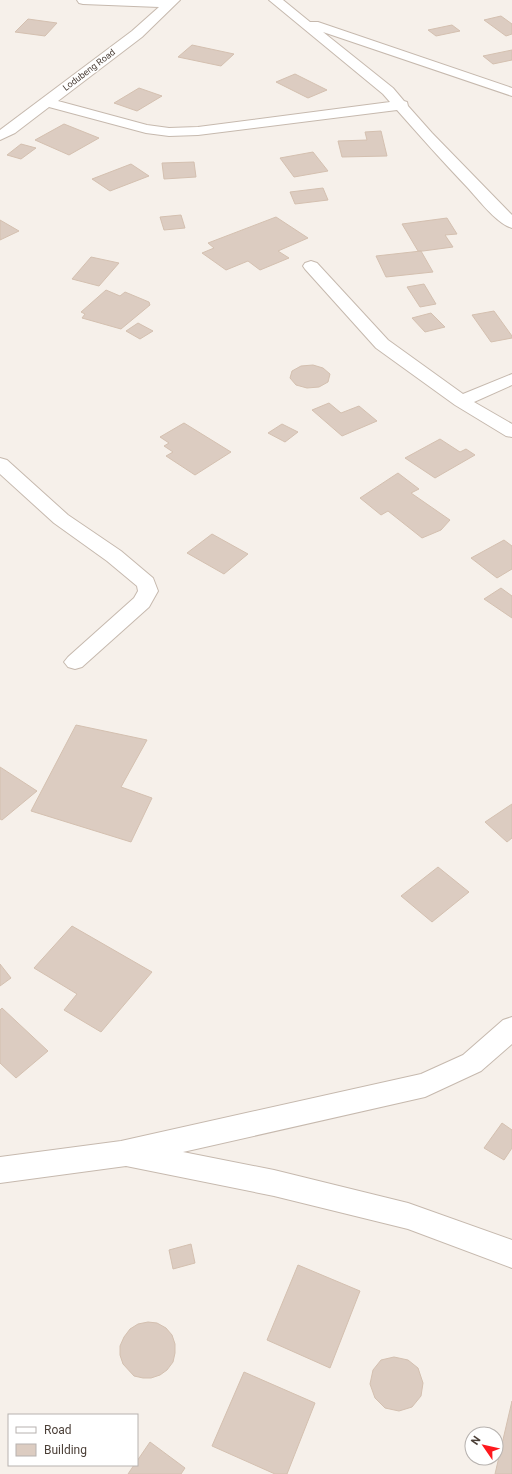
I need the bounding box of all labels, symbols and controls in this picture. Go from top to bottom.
street label: Lodubeng Road [61,47,117,93]
legend [8,1414,138,1466]
text: Road [44,1423,72,1437]
north arrow [464,1426,504,1466]
text: N [469,1434,484,1448]
text: Building [44,1443,87,1457]

